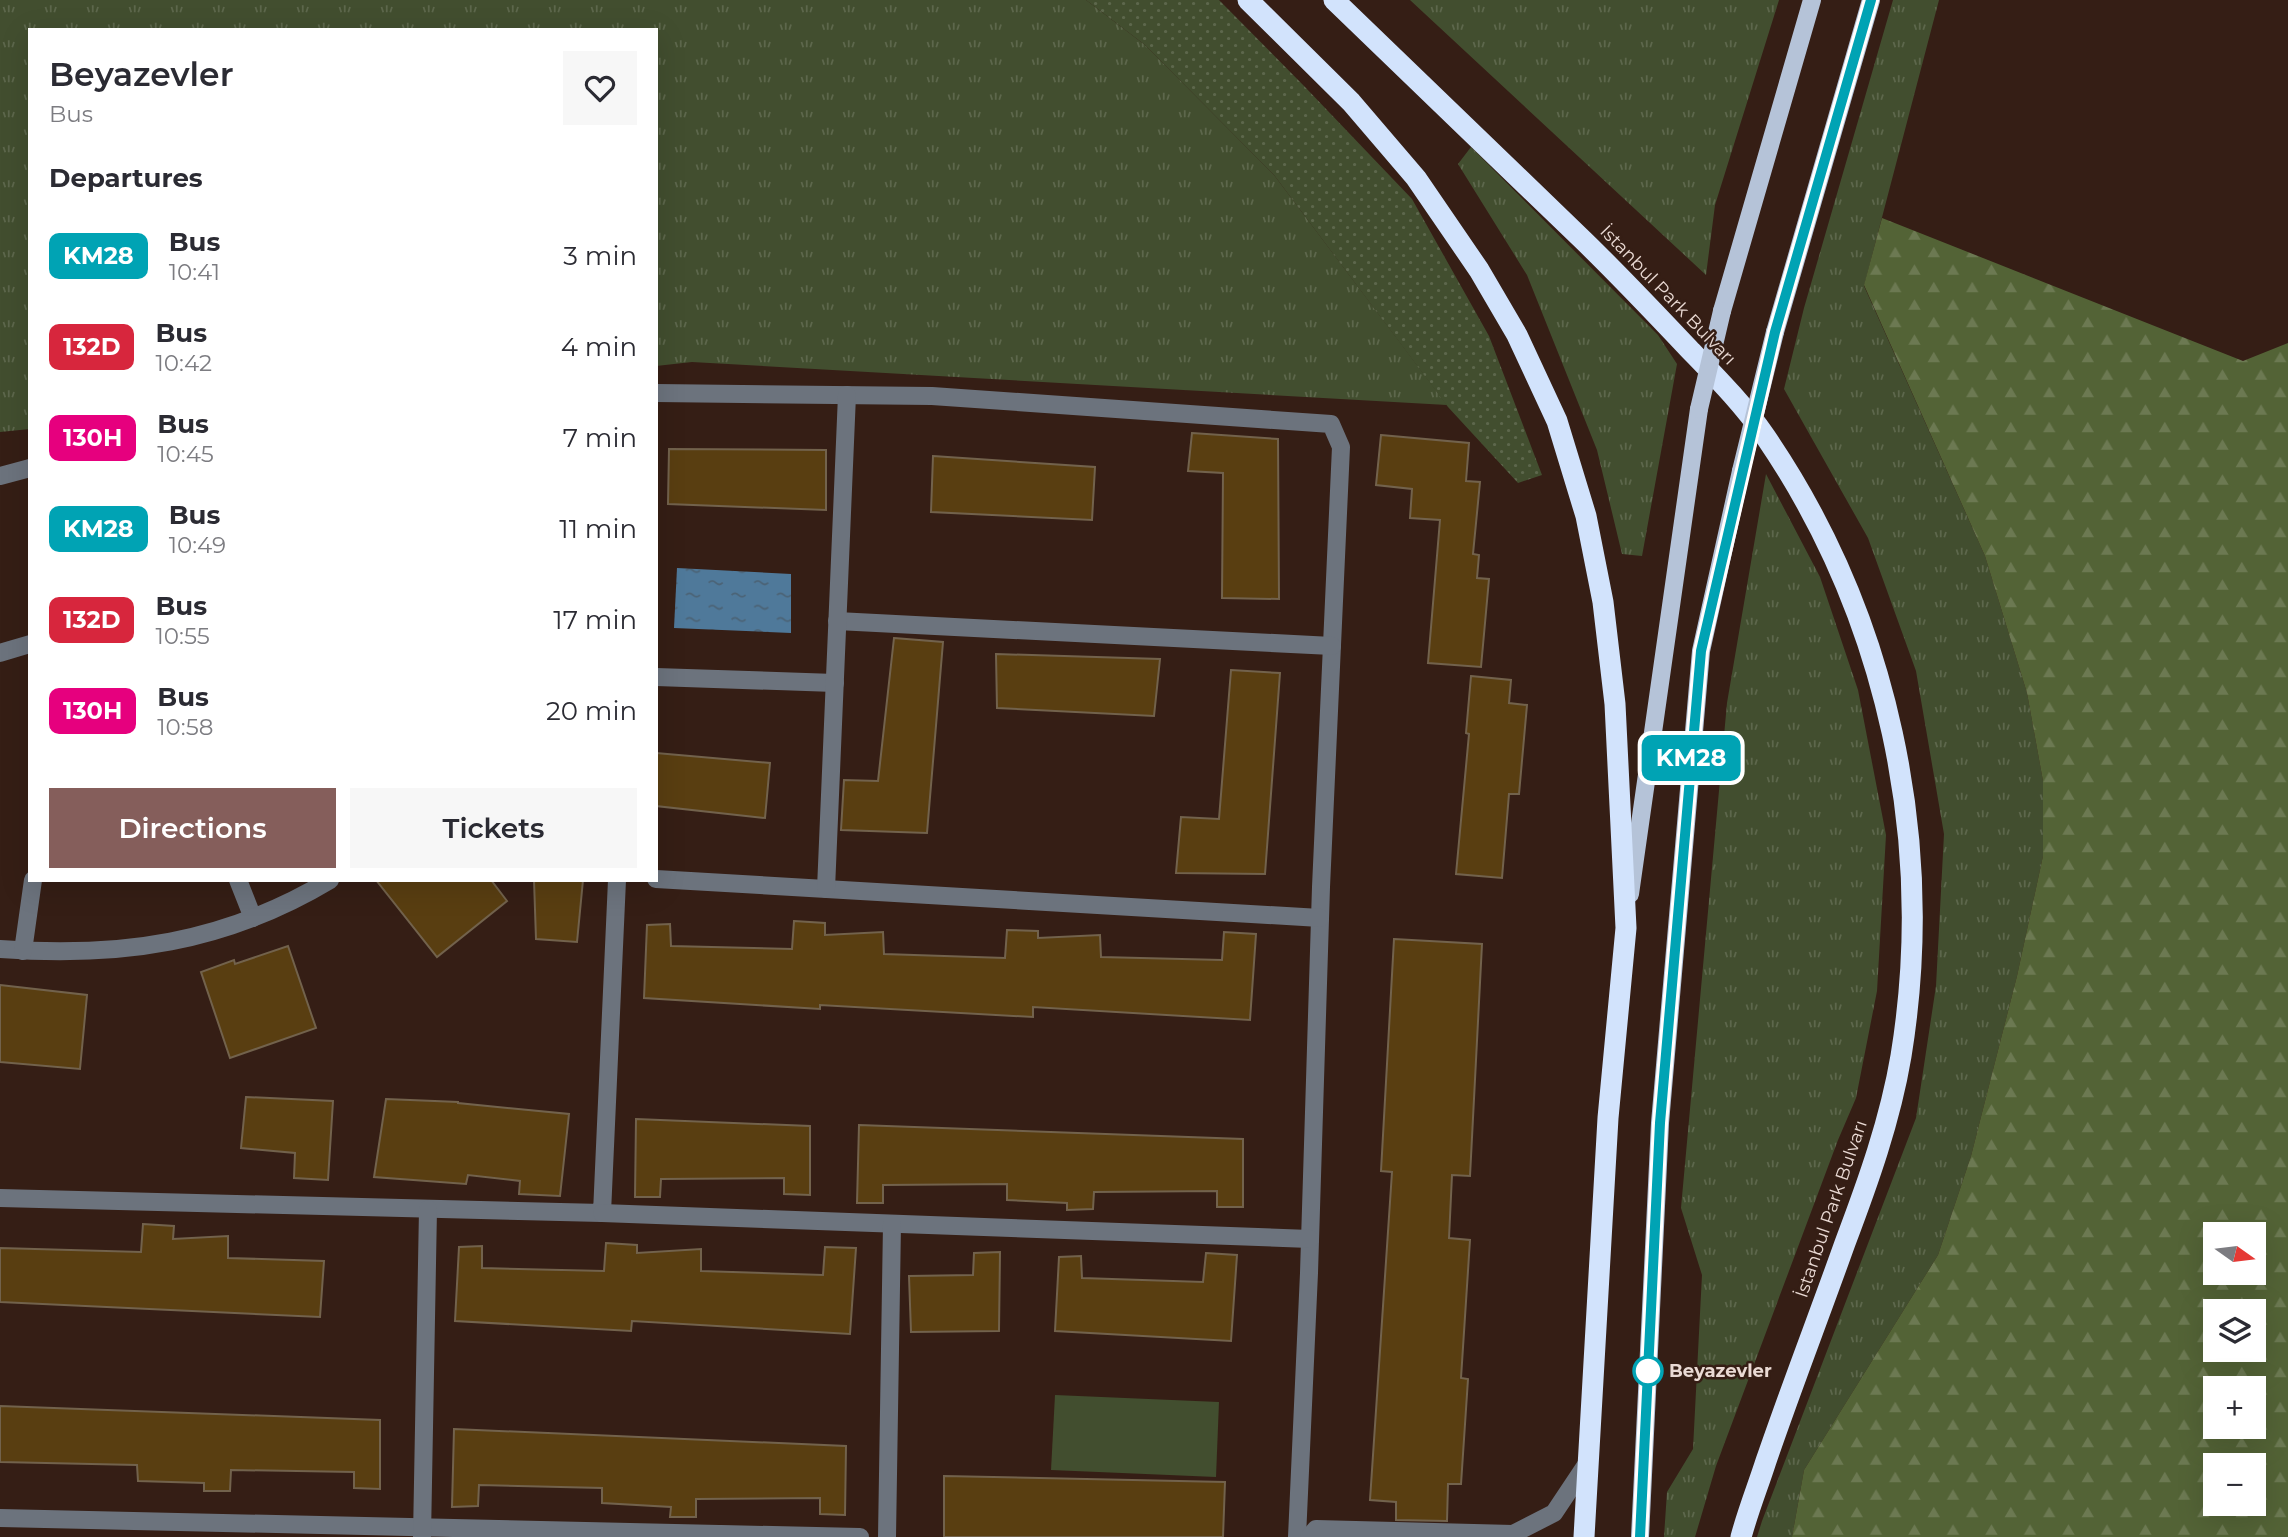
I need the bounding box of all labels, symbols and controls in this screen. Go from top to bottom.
button: heart [563,51,637,125]
text: Beyazevler [49,54,234,94]
text: Bus [49,100,93,128]
text: Departures [49,162,203,194]
street label: İstanbul Park Bulvarı [1595,220,1741,370]
text: Bus [169,226,220,258]
text: 3 min [563,240,637,272]
text: KM28 [63,241,134,270]
text: 10:41 [169,258,220,286]
text: Bus [155,317,207,349]
text: 4 min [561,331,637,363]
text: 132D [63,332,120,361]
text: 10:42 [155,349,212,377]
text: Bus [157,408,209,440]
text: 7 min [563,422,637,454]
text: 130H [63,423,122,452]
text: 10:45 [157,440,214,468]
text: Bus [169,499,220,531]
text: 11 min [559,513,637,545]
text: KM28 [63,514,134,543]
text: 10:49 [169,531,226,559]
text: Bus [155,590,207,622]
text: 17 min [553,604,637,636]
text: 132D [63,605,120,634]
text: 10:55 [155,622,210,650]
text: Bus [157,681,209,713]
text: 20 min [546,695,637,727]
text: 130H [63,696,122,725]
text: 10:58 [157,713,213,741]
line badge: KM28 [1642,735,1740,781]
text: KM28 [1656,743,1726,772]
button: Directions [49,788,336,868]
button: Tickets [350,788,637,868]
street label: İstanbul Park Bulvarı [1790,1117,1872,1301]
north arrow [2203,1222,2266,1284]
map controls [2203,1222,2266,1516]
button: layers [2203,1299,2266,1362]
marker: Beyazevler [1633,1356,1663,1386]
place label: Beyazevler [1669,1360,1772,1382]
button: + [2203,1376,2266,1439]
button: − [2203,1453,2266,1516]

